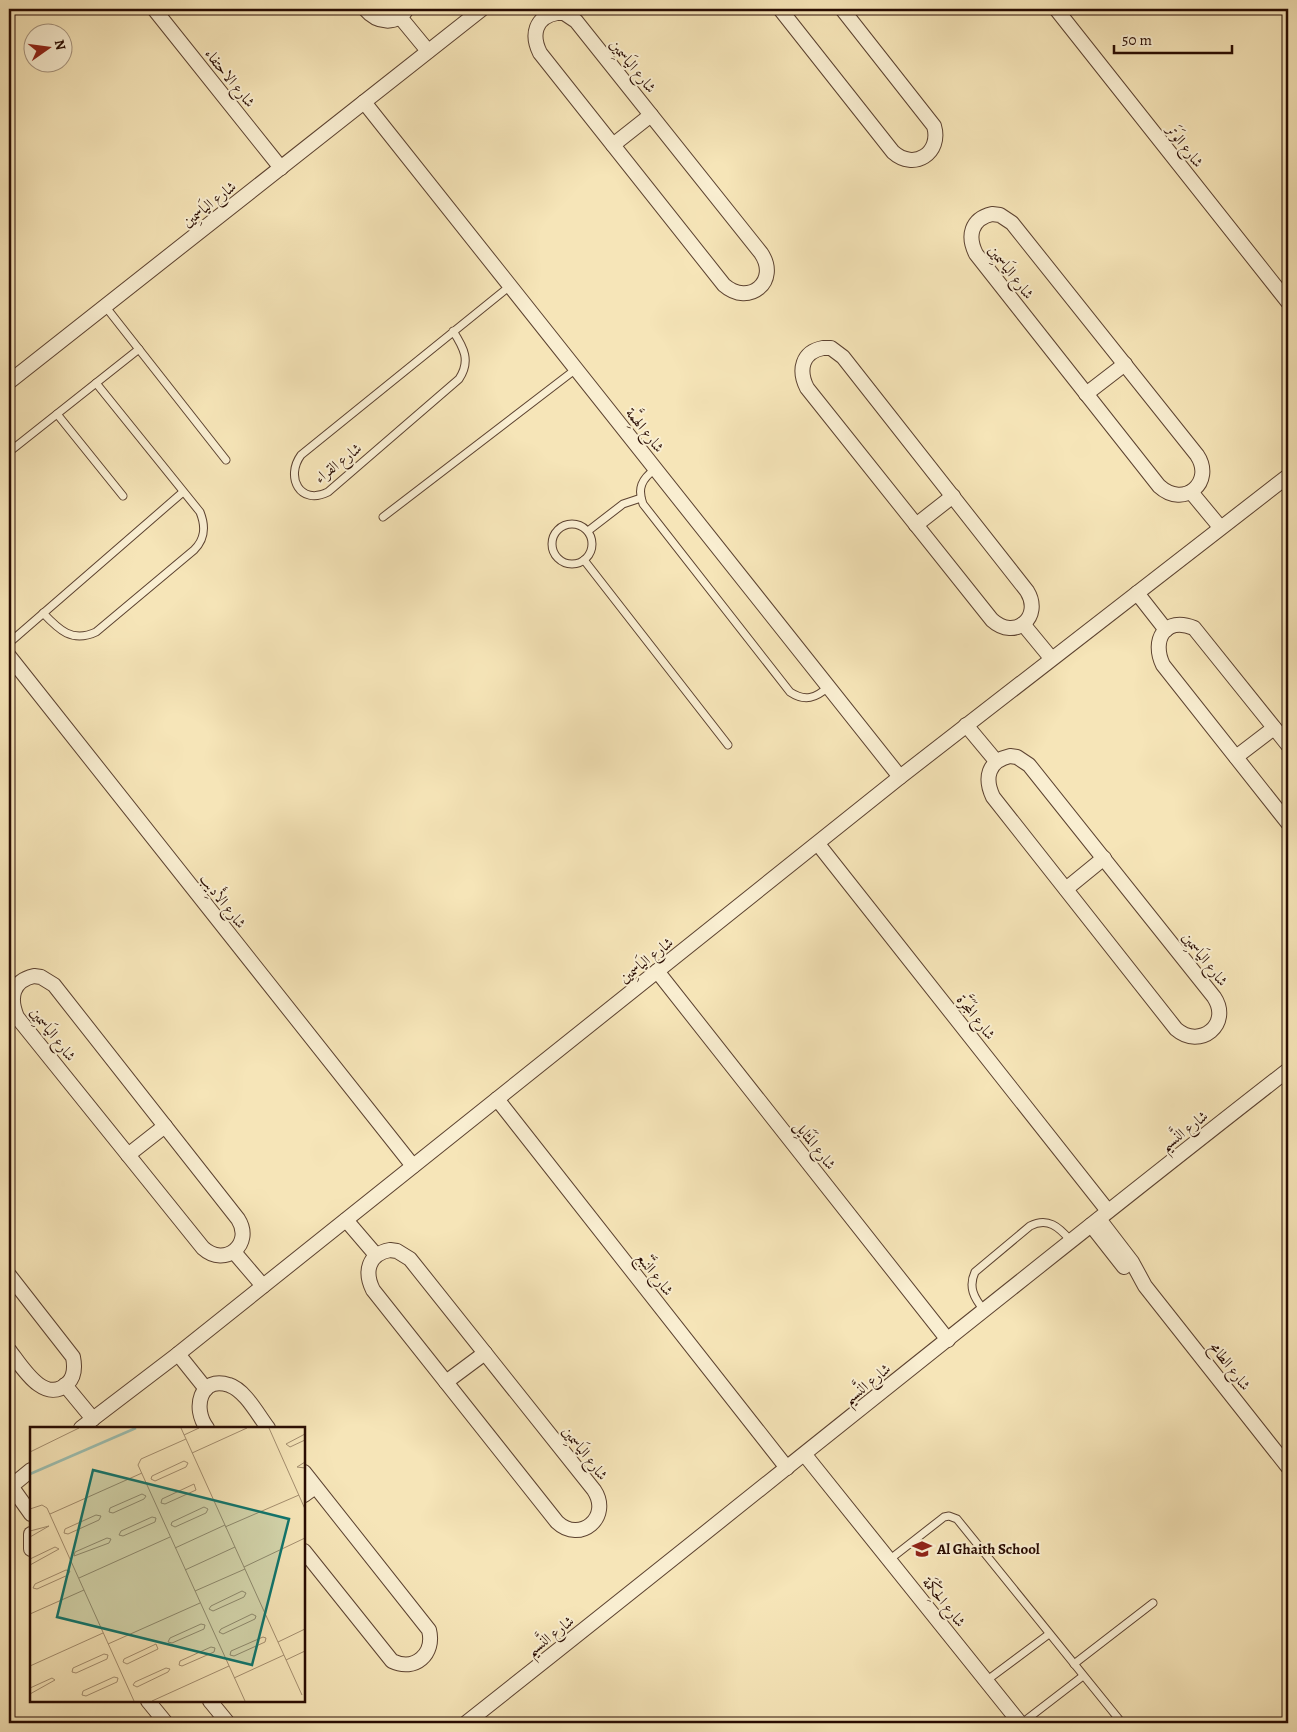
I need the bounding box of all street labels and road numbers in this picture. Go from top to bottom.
street label: شارع اليَاسمِين [603,34,662,99]
street label: شارع الاحتفاء [198,44,260,113]
street label: شارع الوَتَر [1158,118,1209,173]
street label: شارع اليَاسمِين [177,176,242,234]
street label: شارع اليَاسمِين [981,240,1039,305]
street label: شارع الهِمَّة [619,402,671,458]
street label: شارع القراء [310,438,368,490]
street label: شارع الأَدِيب [193,868,253,934]
street label: شارع اليَاسمِين [1175,927,1233,992]
street label: شارع اليَاسمِين [614,932,679,990]
street label: شارع المَجَرَّة [950,988,1002,1046]
street label: شارع اليَاسمِين [23,1002,81,1067]
street label: شارع النَّسيم [1154,1104,1215,1160]
street label: شارع المَثَايِل [787,1116,841,1176]
street label: شارع النَّبْع [629,1247,680,1302]
street label: شارع الطامح [1202,1338,1255,1397]
street label: شارع النَّسيم [837,1357,898,1413]
street label: شارع اليَاسمِين [555,1421,613,1486]
street label: شارع الحِكْمَة [915,1572,972,1633]
street label: شارع النَّسيم [520,1609,581,1665]

